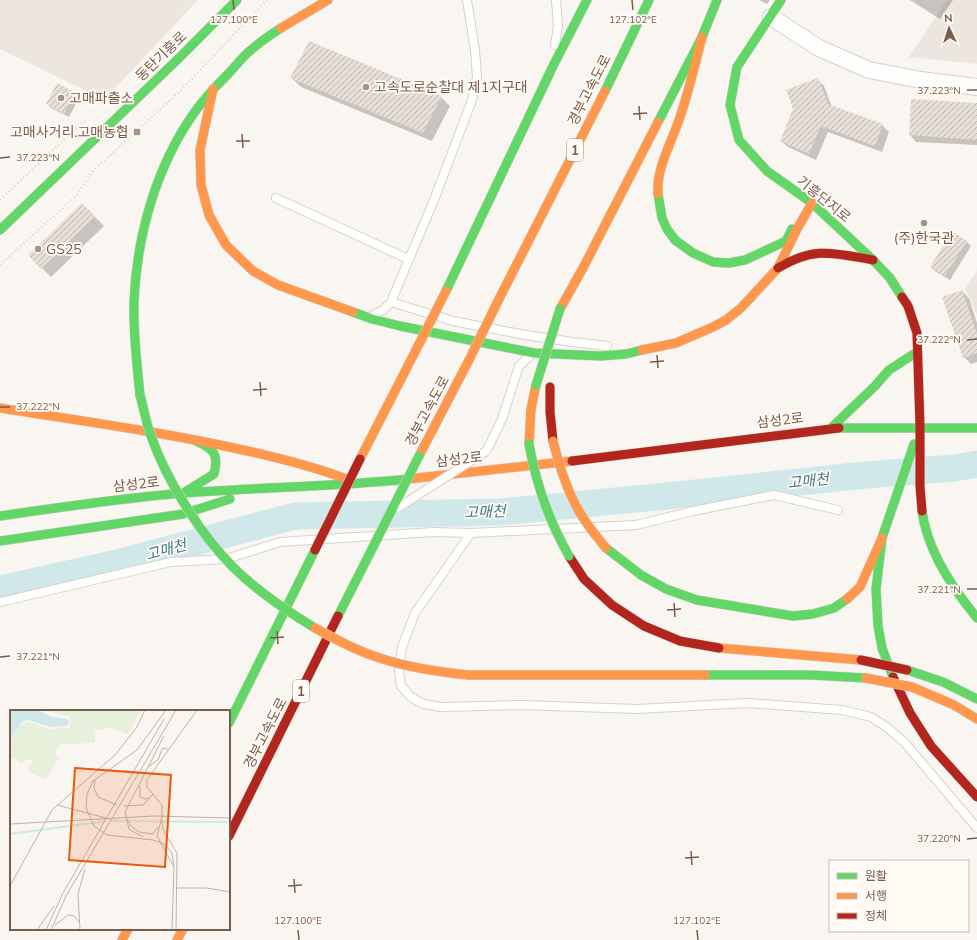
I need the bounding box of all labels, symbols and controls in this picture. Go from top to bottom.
north arrow [929,8,969,48]
text: N [944,11,953,25]
text: 127.100°E [210,13,258,26]
text: 127.102°E [609,13,657,26]
street label: 동탄기흥로 [132,27,190,85]
street label: 경부고속도로 [563,51,615,129]
place label: 고속도로순찰대 제1지구대 [374,78,528,96]
marker: 고속도로순찰대 제1지구대 [361,82,371,92]
text: 37.223°N [917,84,961,97]
place label: 고매파출소 [69,89,134,107]
marker: 고매파출소 [56,93,66,103]
place label: 고매사거리.고매농협 [10,123,129,141]
marker: 고매사거리.고매농협 [132,127,142,137]
road number: 1 [567,139,583,161]
text: 37.223°N [16,151,60,164]
street label: 기흥단지로 [793,172,855,226]
marker: (주)한국관 [919,218,929,228]
place label: (주)한국관 [894,229,954,247]
place label: GS25 [46,240,82,258]
marker: GS25 [33,244,43,254]
text: 37.222°N [917,333,961,346]
street label: 경부고속도로 [401,373,453,449]
text: 37.222°N [16,400,60,413]
street label: 삼성2로 [756,408,805,432]
street label: 삼성2로 [435,448,483,470]
water label: 고매천 [786,469,832,492]
street label: 삼성2로 [112,473,160,495]
water label: 고매천 [464,501,508,522]
water label: 고매천 [143,534,190,564]
text: 37.221°N [917,583,961,596]
text: 37.221°N [16,650,60,663]
road number: 1 [293,680,309,702]
street label: 경부고속도로 [239,694,291,772]
inset map [10,710,230,930]
text: 37.220°N [917,832,961,845]
legend [829,860,969,932]
text: 원활 [865,868,887,883]
text: 서행 [865,888,887,903]
text: 정체 [865,908,887,923]
text: 127.100°E [274,914,322,927]
text: 127.102°E [673,914,721,927]

